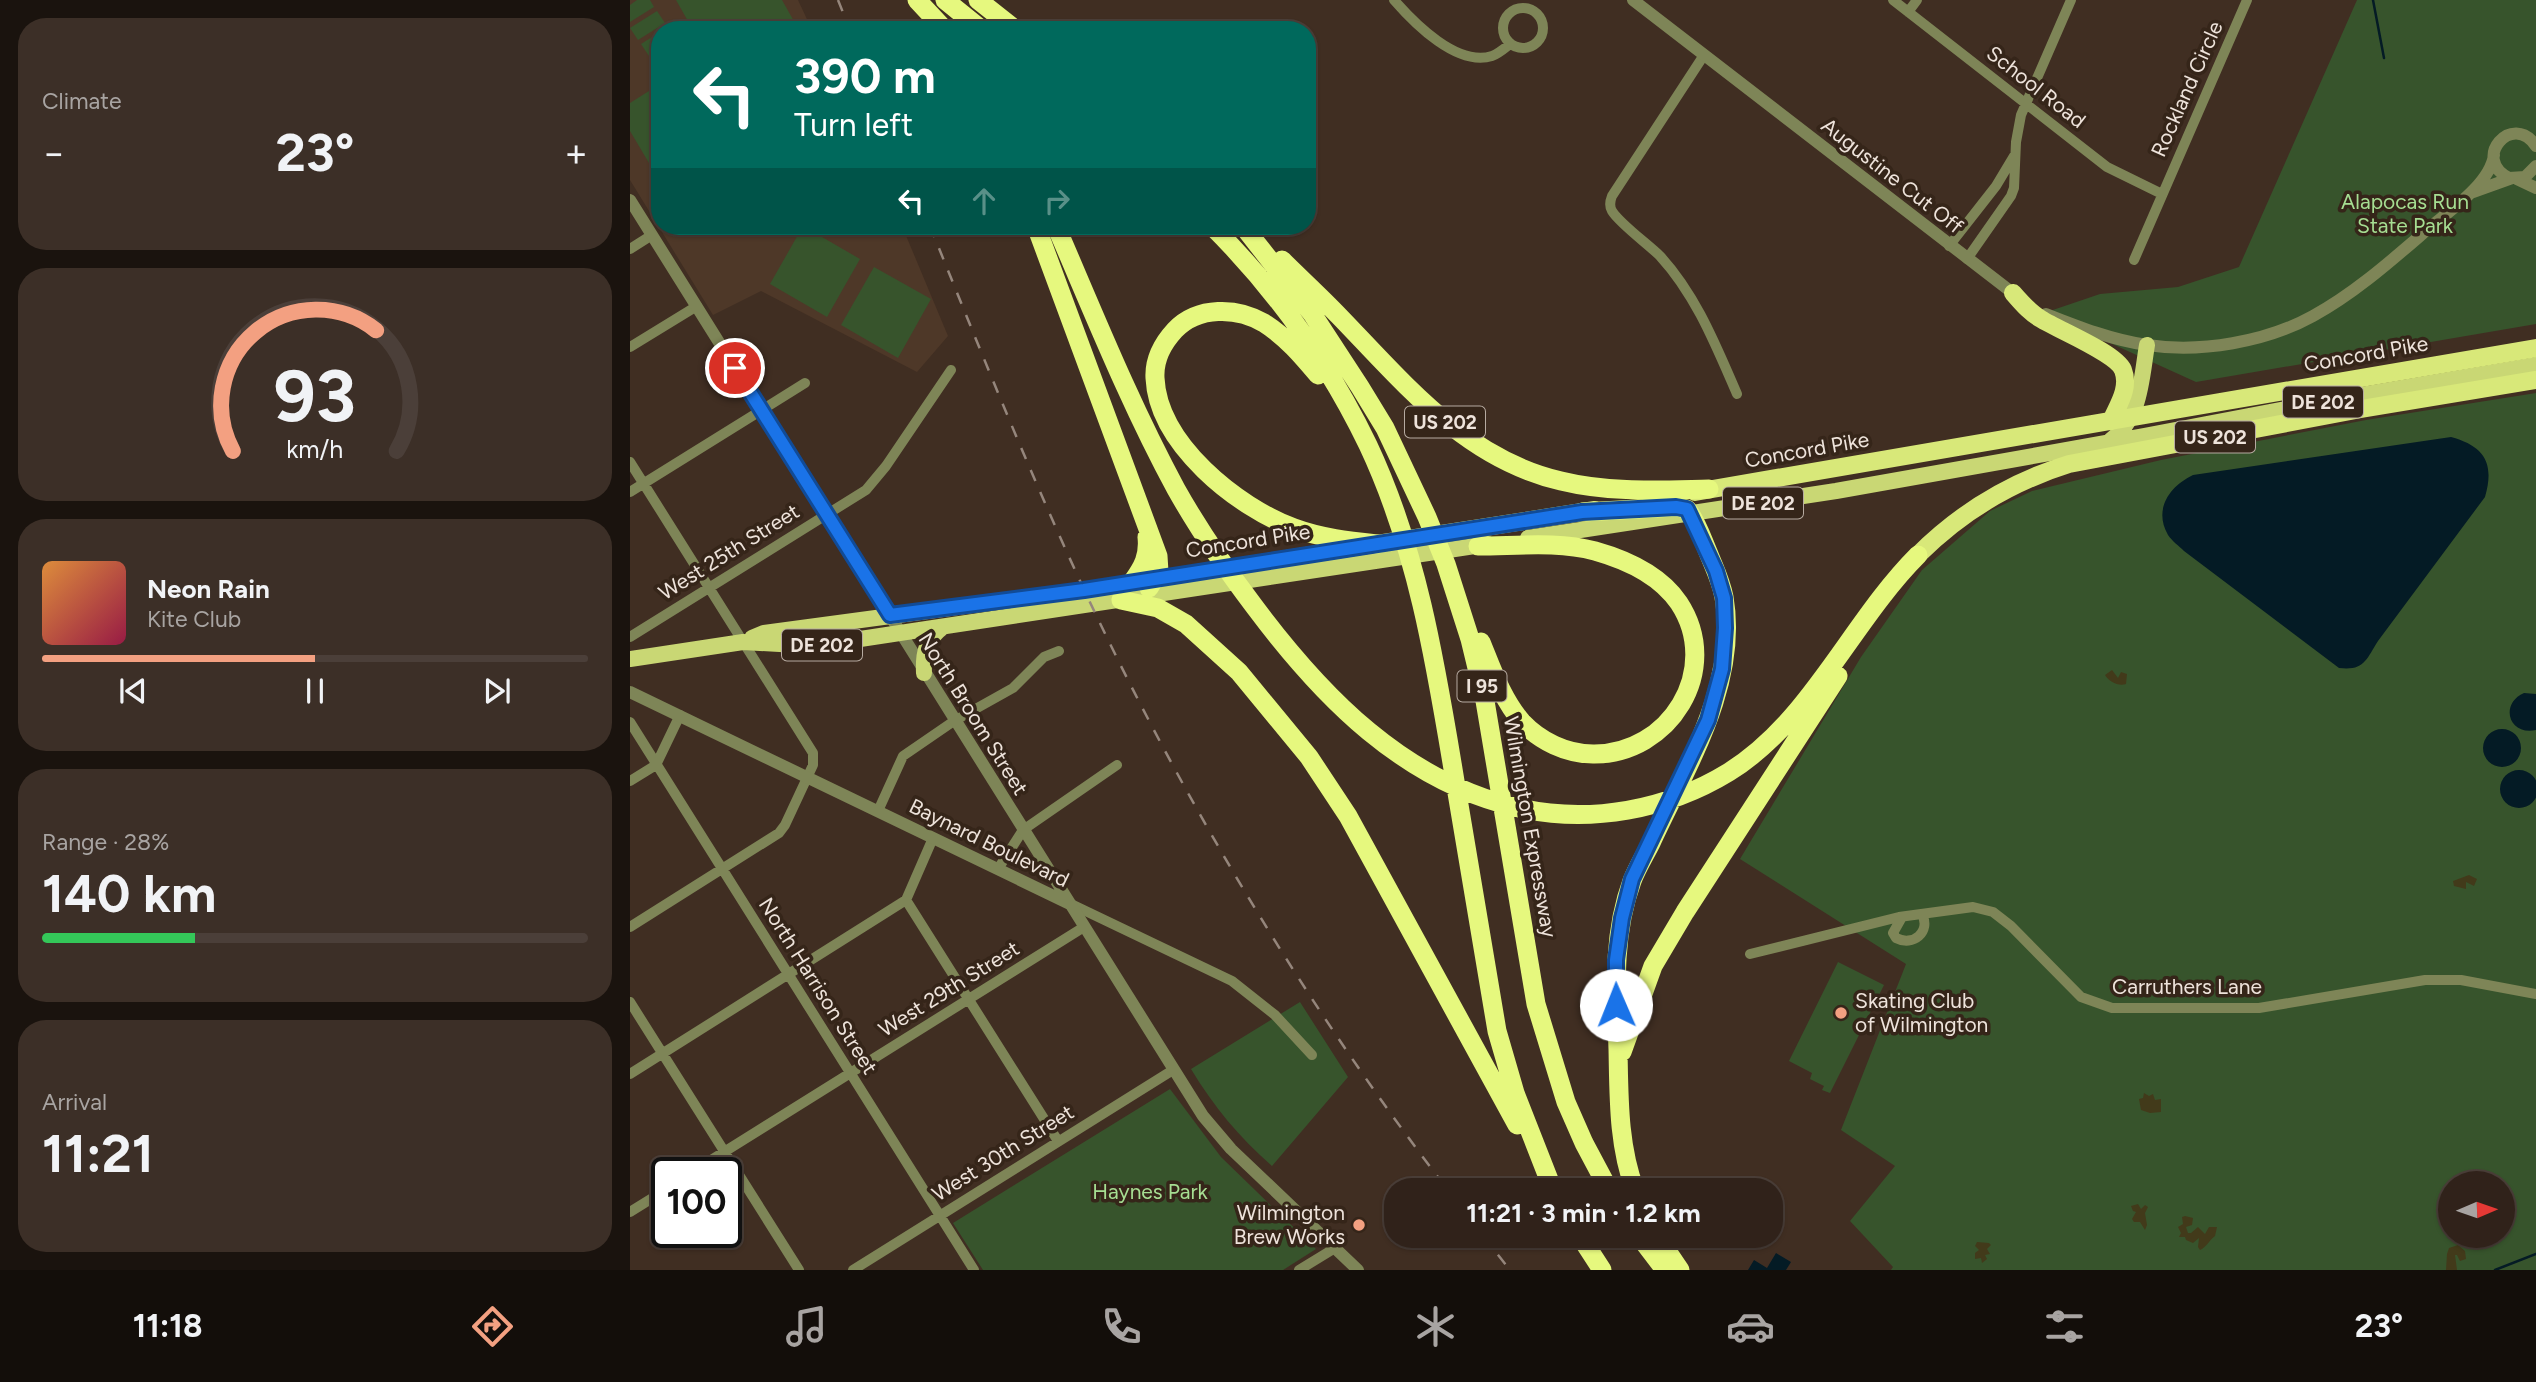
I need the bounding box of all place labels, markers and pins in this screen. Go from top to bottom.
pin [705,338,765,398]
place label: Skating Club of Wilmington [1855,988,1988,1037]
marker: Skating Club of Wilmington [1833,1005,1849,1021]
place label: Wilmington Brew Works [1234,1200,1345,1249]
marker: Wilmington Brew Works [1351,1217,1367,1233]

